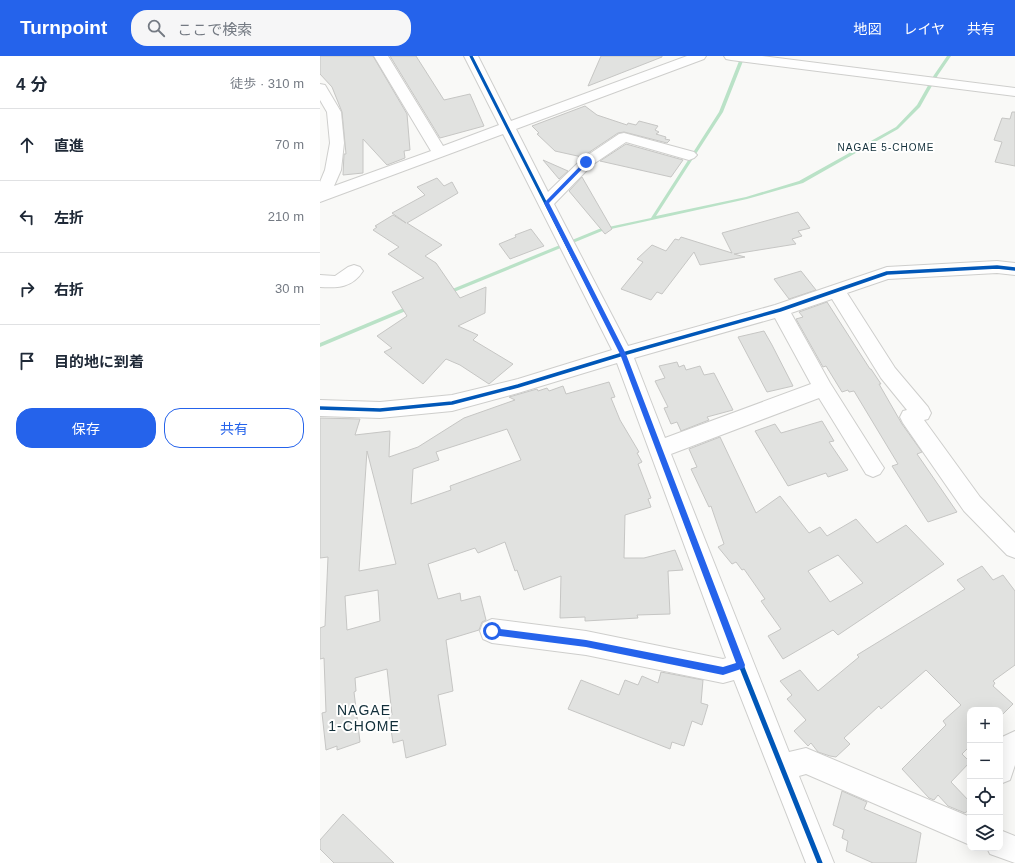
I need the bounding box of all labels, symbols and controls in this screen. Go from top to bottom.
search box [131,10,411,46]
text: Turnpoint [20,17,107,38]
icon: search [145,17,167,39]
text: ここで検索 [177,21,252,38]
text: 地図 [853,21,881,37]
text: レイヤ [903,21,945,37]
text: 共有 [967,21,995,37]
text: 4 分 [16,75,47,94]
text: 徒歩 · 310 m [230,76,304,91]
icon: ahead [16,134,38,156]
text: 直進 [54,137,84,154]
text: 70 m [275,137,304,152]
district label: NAGAE 5-CHOME [838,142,934,153]
route end [577,153,595,171]
icon: left [16,206,38,228]
text: 左折 [54,209,84,226]
text: 210 m [268,209,304,224]
icon: right [16,278,38,300]
text: 右折 [54,281,84,298]
text: 30 m [275,281,304,296]
icon: arrive [16,350,38,372]
text: 目的地に到着 [54,353,144,370]
button: 保存 [16,408,156,448]
button: 共有 [164,408,304,448]
route start [483,622,501,640]
district label: NAGAE 1-CHOME [328,702,400,734]
map controls [967,707,1003,851]
button: + [967,707,1003,743]
button: − [967,743,1003,779]
button: locate [967,779,1003,815]
button: layers [967,815,1003,851]

